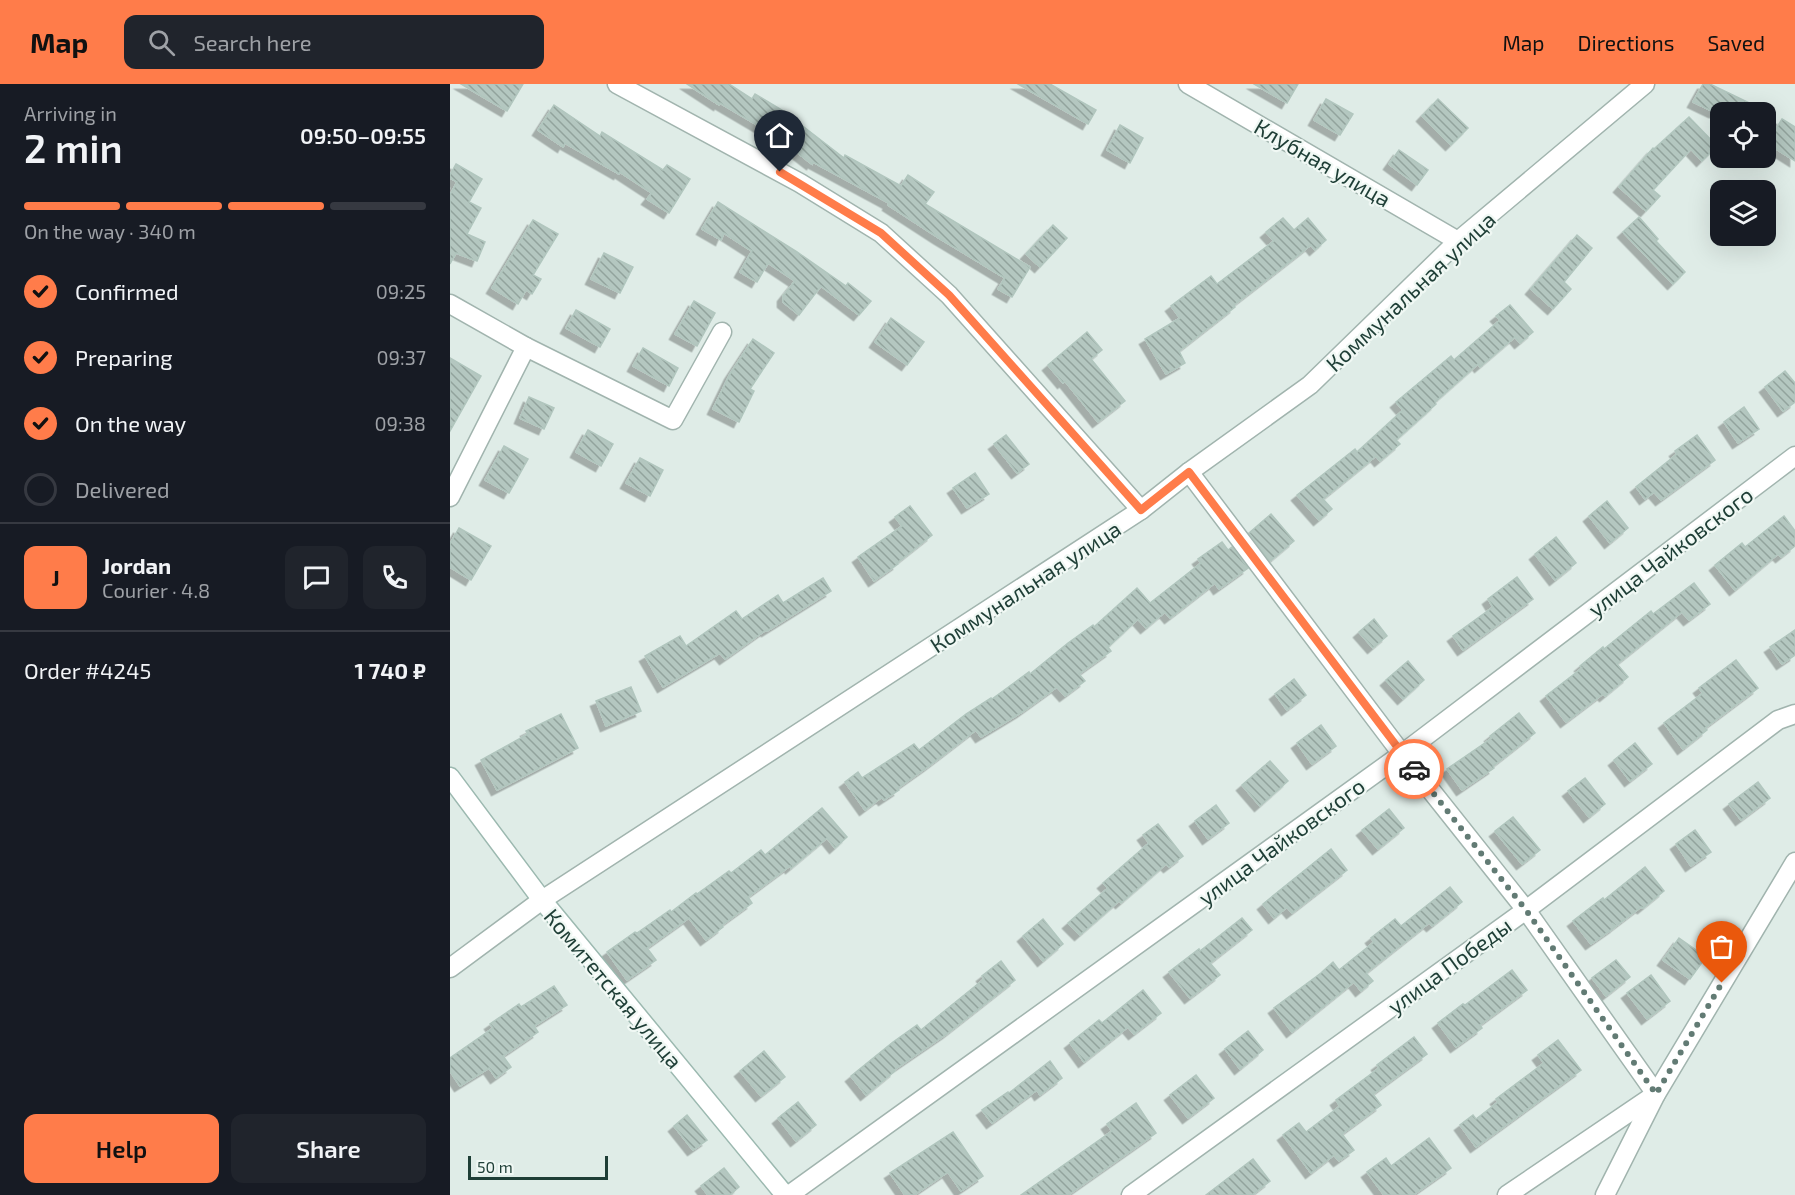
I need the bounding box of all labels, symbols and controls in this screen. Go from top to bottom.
search box [124,15,544,69]
text: Map [30,25,88,59]
icon: search [145,26,178,59]
text: Search here [193,29,312,55]
text: Map [1502,30,1545,55]
text: Directions [1578,30,1674,55]
text: Saved [1707,30,1765,55]
text: Arriving in [24,101,117,125]
map controls [1710,102,1776,246]
button: locate [1710,102,1776,168]
pin [754,110,805,172]
street label: Клубная улица [1250,112,1396,212]
icon: home [763,119,796,152]
text: 09:50–09:55 [300,122,426,148]
text: 2 min [24,124,123,171]
button: layers [1710,180,1776,246]
street label: Коммунальная улица [1320,206,1501,377]
text: On the way · 340 m [24,219,196,243]
icon: check [24,275,57,308]
text: Confirmed [75,278,179,304]
text: 09:25 [376,279,426,303]
icon: check [24,341,57,374]
text: Preparing [75,344,173,370]
text: 09:37 [376,345,426,369]
icon: check [24,407,57,440]
text: On the way [75,410,186,436]
text: 09:38 [375,411,426,435]
text: Delivered [75,476,170,502]
street label: улица Чайковского [1583,481,1758,622]
street label: Коммунальная улица [925,515,1126,658]
button: chat [285,546,348,609]
button: phone [363,546,426,609]
text: Jordan [102,552,171,578]
text: J [51,564,60,590]
text: Courier · 4.8 [102,578,210,602]
text: Order #4245 [24,657,151,683]
text: 1 740 ₽ [354,657,426,683]
courier [1384,739,1444,799]
icon: car [1398,753,1431,786]
street label: улица Чайковского [1193,772,1370,911]
street label: Комитетская улица [539,903,688,1074]
street label: улица Победы [1382,911,1517,1019]
pin [1696,921,1747,983]
icon: bag [1705,930,1738,963]
button: Help [24,1114,219,1183]
button: Share [231,1114,426,1183]
scale bar [468,1153,608,1180]
text: 50 m [477,1157,513,1176]

